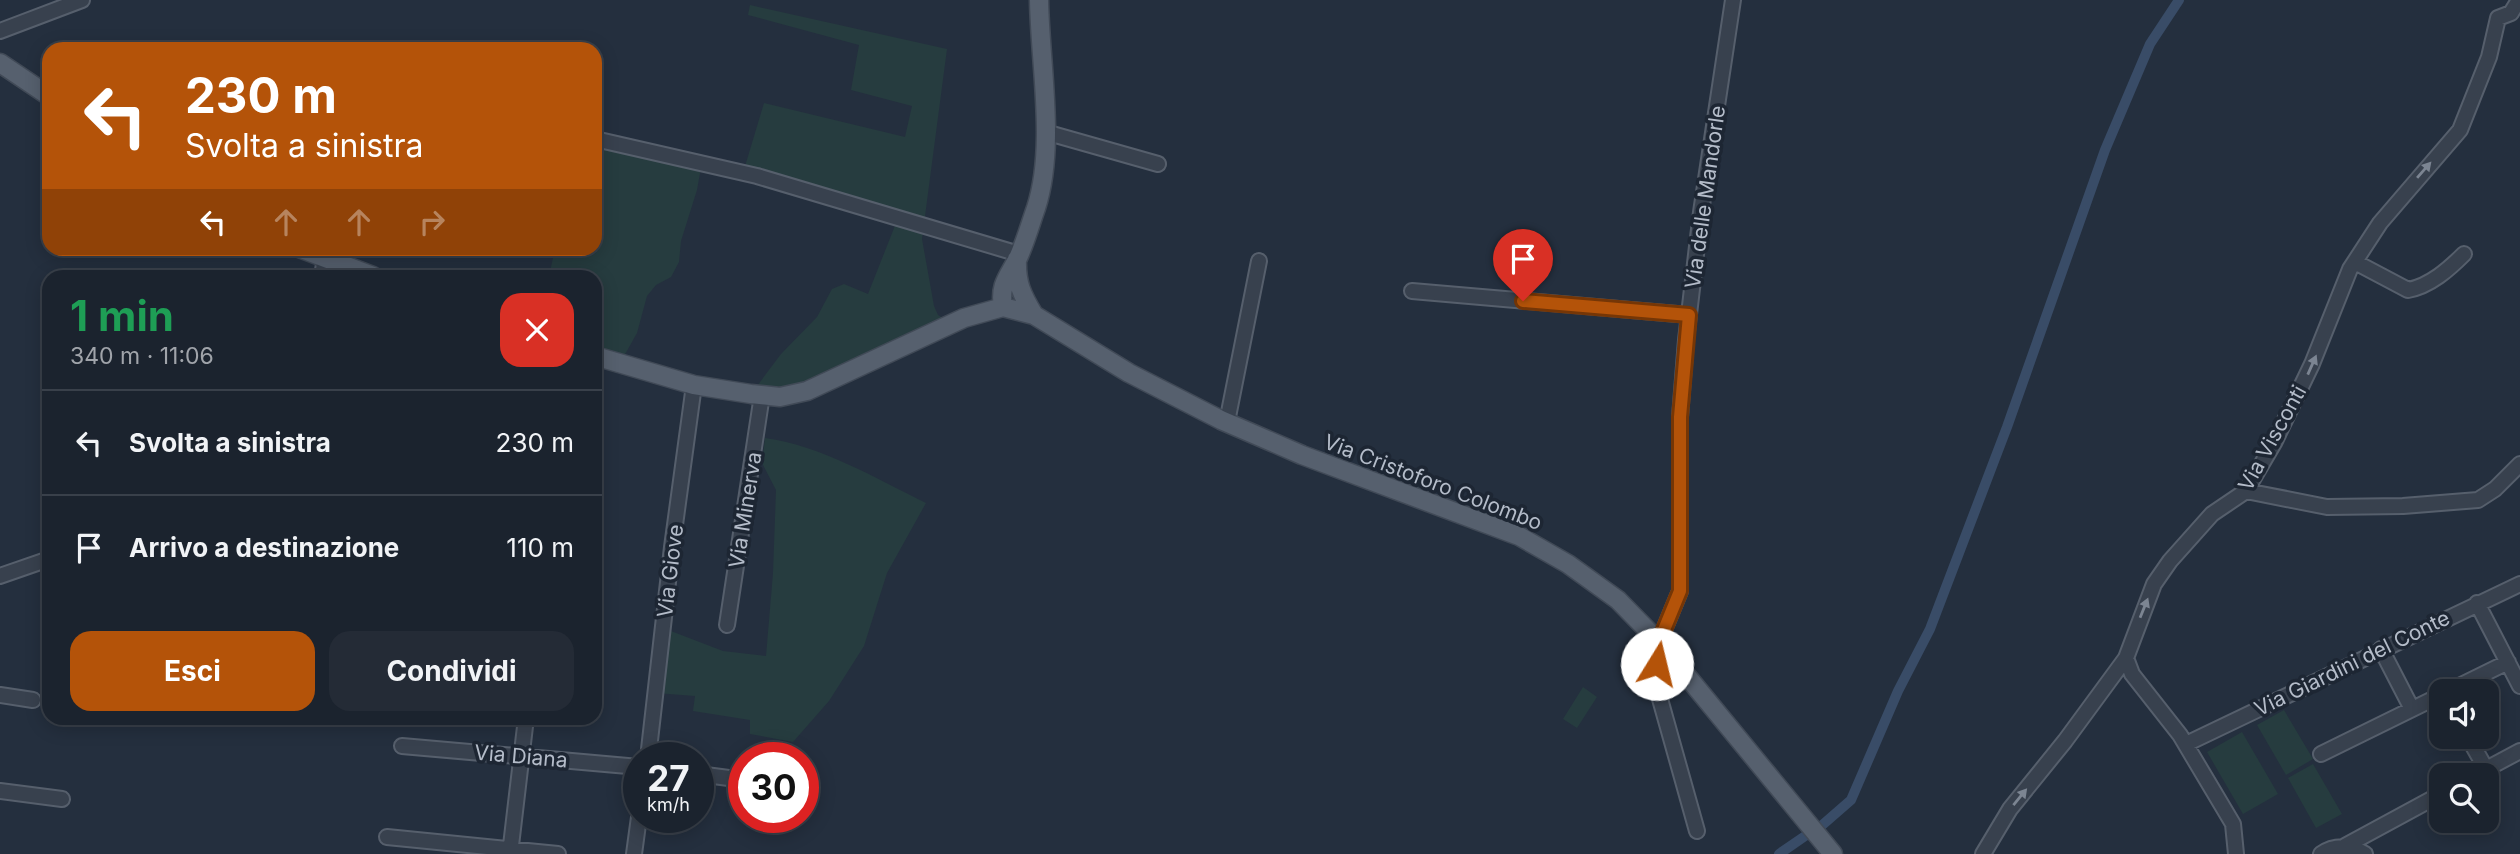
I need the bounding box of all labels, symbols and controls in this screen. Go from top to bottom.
text: 230 m [185,66,337,125]
icon: left [70,70,161,161]
street label: Via delle Mandorle [1680,104,1730,290]
text: Svolta a sinistra [185,126,424,165]
one-way arrow [2416,161,2432,179]
icon: left [194,203,232,241]
icon: ahead [267,203,305,241]
icon: ahead [340,203,378,241]
icon: right [413,203,451,241]
pin [1493,229,1553,301]
icon: arrive [1504,240,1542,278]
text: 1 min [70,290,174,341]
button: close [500,293,574,367]
text: 340 m · 11:06 [70,342,214,370]
one-way arrow [2306,355,2318,375]
street label: Via Visconti [2233,381,2311,495]
icon: left [70,424,108,462]
text: Svolta a sinistra [129,427,331,458]
text: 230 m [496,427,574,458]
street label: Via Cristoforo Colombo [1320,429,1546,535]
street label: Via Minerva [723,450,767,570]
street label: Via Giove [652,523,688,619]
icon: arrive [70,529,108,567]
text: Arrivo a destinazione [129,532,399,563]
text: 110 m [506,532,574,563]
one-way arrow [2139,598,2150,619]
street label: Via Giardini del Conte [2250,605,2454,721]
position arrow [1620,627,1694,701]
button: Esci [70,631,315,711]
button: Condividi [329,631,574,711]
map controls [2429,679,2499,833]
button: sound [2429,679,2499,749]
street label: Via Diana [473,739,569,773]
speed limit sign: 30 [728,742,819,833]
text: 27 [647,757,690,799]
button: search [2429,763,2499,833]
one-way arrow [2013,788,2028,806]
text: km/h [647,794,690,815]

